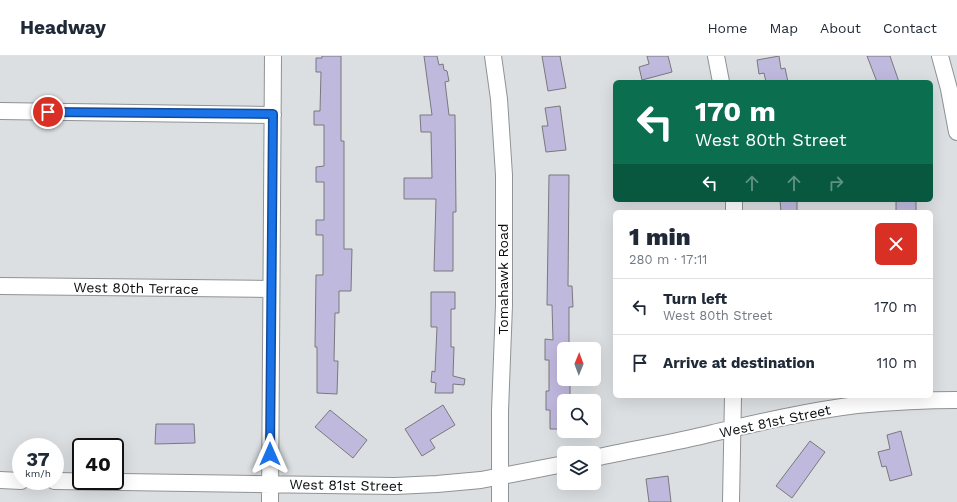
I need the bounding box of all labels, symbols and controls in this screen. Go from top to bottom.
text: Headway [20,16,106,39]
text: Home [707,20,747,36]
text: Map [769,20,798,36]
text: About [820,20,861,36]
text: Contact [883,20,937,36]
pin [31,95,65,129]
text: 170 m [695,95,776,128]
icon: left [629,96,681,148]
icon: arrive [37,101,59,123]
text: West 80th Street [695,129,847,150]
icon: left [699,172,721,194]
icon: ahead [741,172,763,194]
icon: ahead [783,172,805,194]
icon: right [825,172,847,194]
street label: Tomahawk Road [495,223,511,335]
text: 1 min [629,223,691,251]
button: close [875,223,917,265]
text: 280 m · 17:11 [629,252,707,267]
street label: West 80th Terrace [73,279,199,297]
text: Turn left [663,290,727,308]
icon: left [629,296,651,318]
text: 170 m [874,298,917,316]
text: West 80th Street [663,308,772,323]
north arrow [557,342,601,386]
map controls [557,342,601,490]
icon: arrive [629,352,651,374]
text: Arrive at destination [663,354,815,372]
text: 110 m [877,354,917,372]
button: search [557,394,601,438]
street label: West 81st Street [718,401,832,441]
position arrow [249,433,291,475]
speed limit sign: 40 [72,438,124,490]
button: layers [557,446,601,490]
text: 37 [26,447,50,471]
text: km/h [25,468,51,479]
street label: West 81st Street [289,476,403,494]

